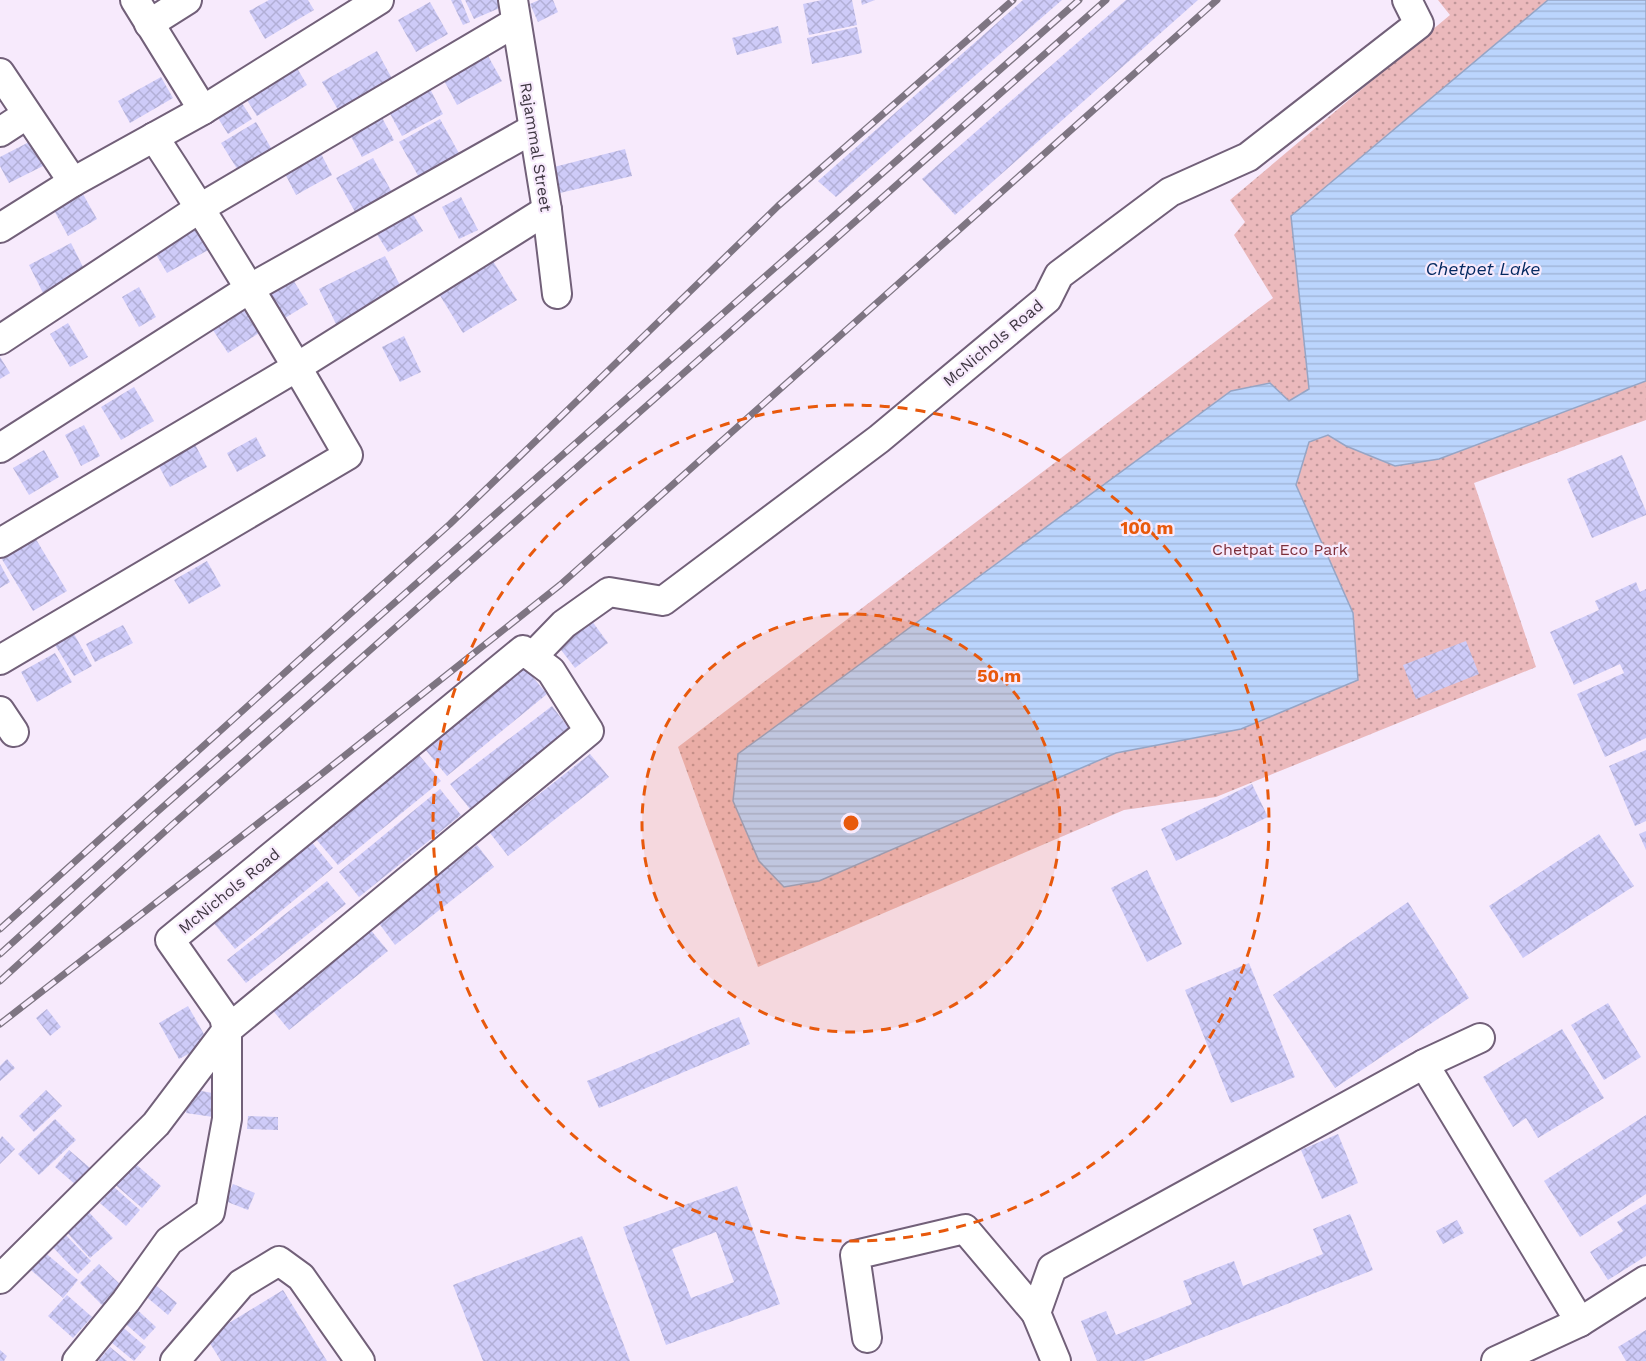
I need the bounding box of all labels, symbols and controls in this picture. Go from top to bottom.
street label: Rajammal Street [516,81,556,213]
water label: Chetpet Lake [1425,258,1541,279]
street label: McNichols Road [939,296,1047,390]
text: 100 m [1120,517,1174,538]
park label: Chetpat Eco Park [1212,540,1348,559]
text: 50 m [977,665,1021,686]
centre of rings [841,813,861,833]
street label: McNichols Road [175,844,283,938]

